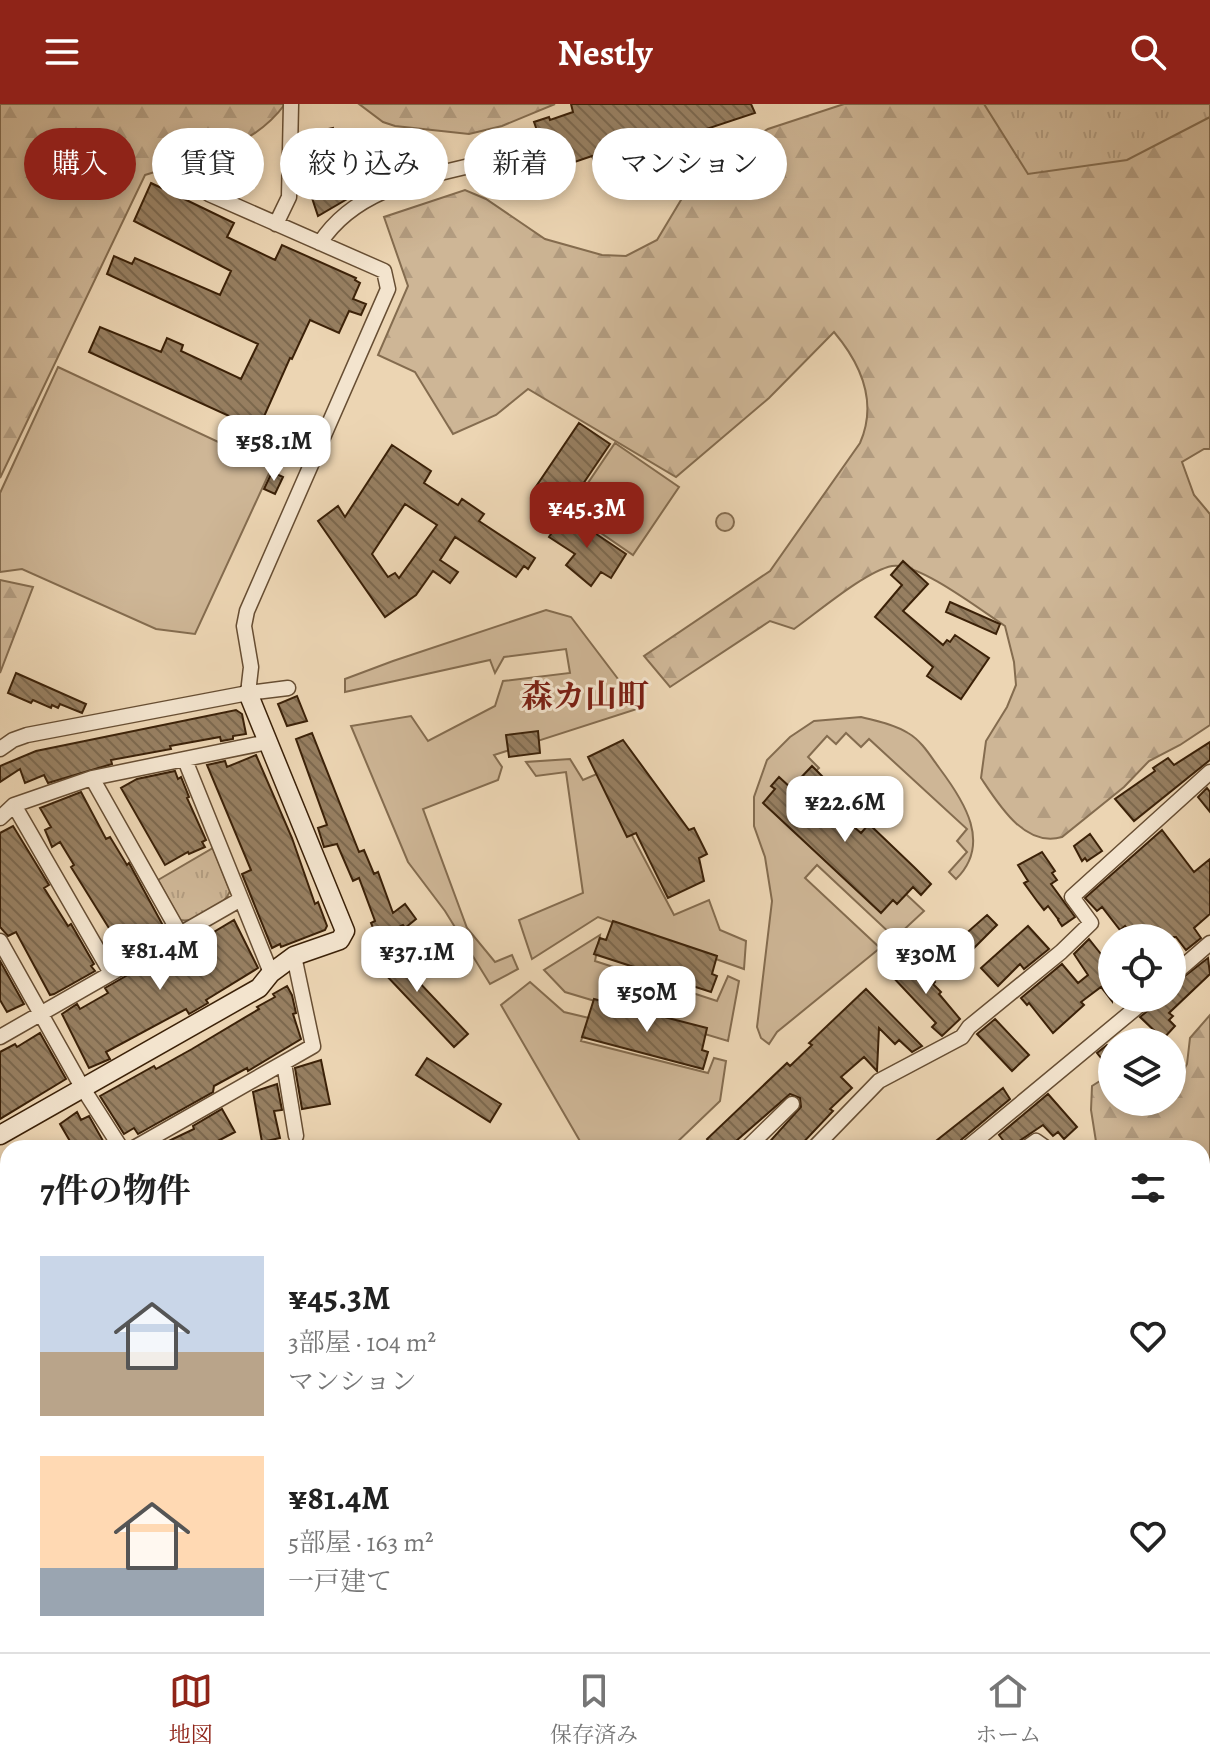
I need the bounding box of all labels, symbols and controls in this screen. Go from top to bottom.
text: Nestly [558,28,652,77]
icon: menu [40,30,84,74]
icon: search [1126,30,1170,74]
chip: 購入 [24,128,136,200]
chip: 賃貸 [152,128,264,200]
chip: 絞り込み [280,128,448,200]
chip: 新着 [464,128,576,200]
chip: マンション [592,128,787,200]
pin: ¥58.1M [209,415,339,483]
text: ¥58.1M [236,423,312,458]
pin: ¥45.3M [522,482,652,550]
text: ¥45.3M [548,490,626,525]
district label: 森カ山町 [521,674,649,718]
pin: ¥22.6M [780,776,910,844]
text: ¥22.6M [804,784,886,819]
pin: ¥81.4M [95,924,225,992]
map controls [1098,924,1186,1116]
button: locate [1098,924,1186,1012]
pin: ¥37.1M [352,926,482,994]
pin: ¥30M [879,928,973,996]
text: ¥81.4M [121,932,199,967]
text: ¥37.1M [379,934,455,969]
text: ¥30M [895,936,957,971]
pin: ¥50M [600,966,694,1034]
text: ¥50M [617,974,677,1009]
button: layers [1098,1028,1186,1116]
icon: filters [1126,1166,1170,1210]
text: 7件の物件 [40,1167,191,1214]
text: ¥45.3M [288,1274,391,1321]
icon: home [104,1288,200,1384]
icon: heart [1126,1314,1170,1358]
text: 3部屋 · 104 m² [288,1325,436,1360]
text: マンション [288,1364,417,1399]
text: ¥81.4M [288,1474,390,1521]
icon: home [104,1488,200,1584]
icon: heart [1126,1514,1170,1558]
text: 5部屋 · 163 m² [288,1525,434,1560]
text: 一戸建て [288,1564,392,1599]
tab: 地図 [169,1669,213,1750]
tab: 保存済み [550,1669,638,1750]
tab: ホーム [975,1669,1041,1750]

